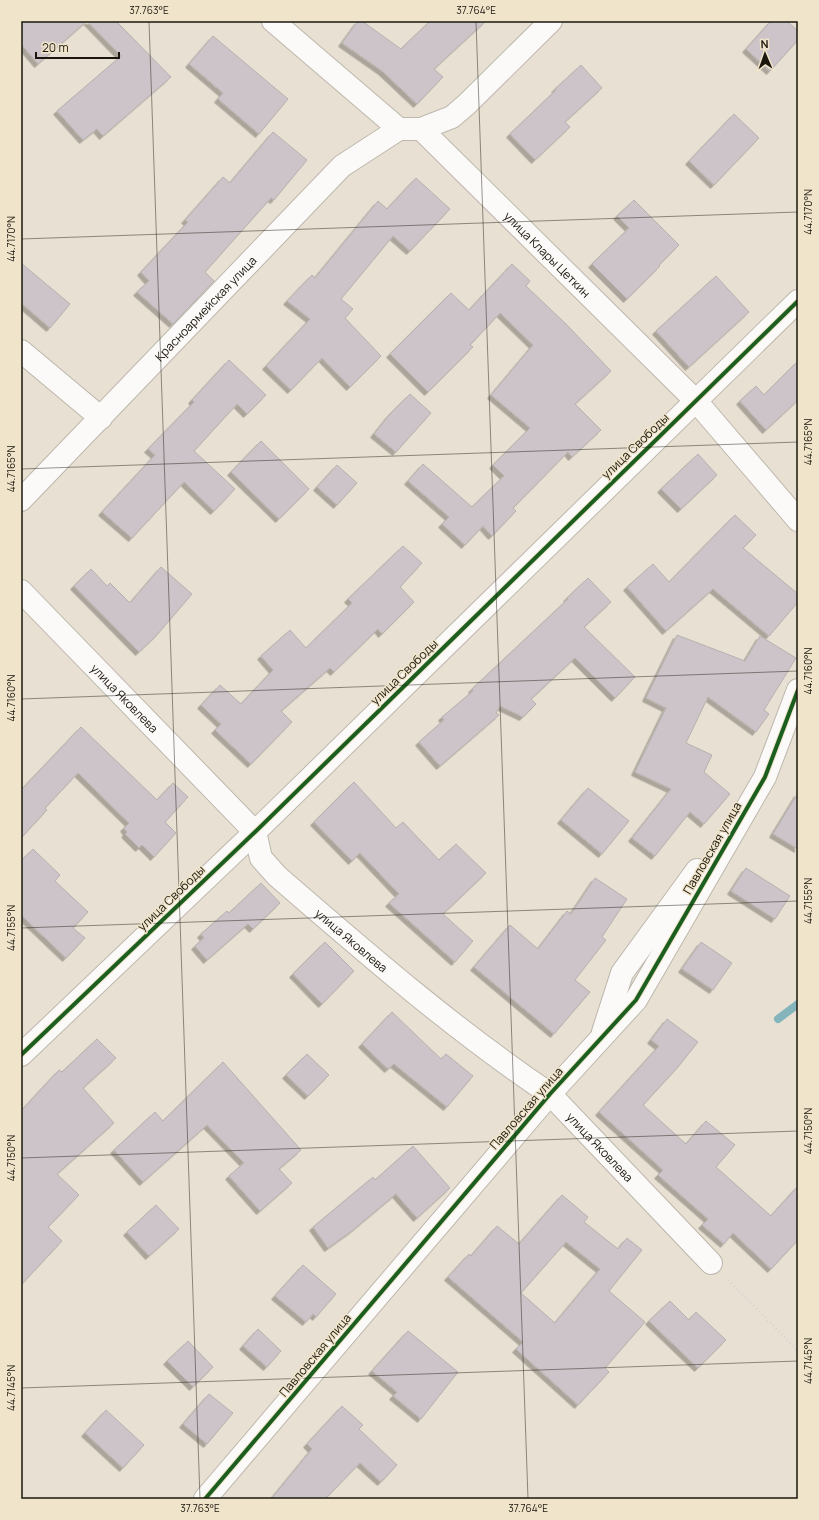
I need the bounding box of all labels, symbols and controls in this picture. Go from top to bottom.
text: 37.763°E [129,3,169,17]
text: 37.764°E [456,3,496,17]
scale bar [36,34,119,60]
north arrow [745,34,785,74]
text: N [760,36,769,51]
text: 20 m [42,39,69,56]
text: 44.7170°N [801,189,815,235]
street label: улица Клары Цеткин [500,207,595,301]
text: 44.7170°N [4,216,18,262]
street label: Красноармейская улица [151,252,260,365]
street label: улица Свободы [598,409,672,483]
text: 44.7165°N [801,419,815,465]
text: 44.7165°N [4,446,18,492]
street label: улица Свободы [367,635,441,709]
text: 44.7160°N [801,647,815,694]
street label: улица Яковлева [87,660,162,736]
text: 44.7160°N [4,674,18,721]
street label: Павловская улица [679,799,745,897]
street label: улица Свободы [134,861,208,935]
text: 44.7155°N [801,878,815,924]
street label: улица Яковлева [312,904,391,976]
text: 44.7155°N [4,905,18,951]
street label: Павловская улица [485,1063,567,1153]
street label: улица Яковлева [563,1108,637,1185]
text: 44.7150°N [801,1108,815,1154]
text: 44.7150°N [4,1135,18,1181]
street label: Павловская улица [275,1310,355,1400]
text: 44.7145°N [801,1338,815,1384]
text: 44.7145°N [4,1365,18,1411]
text: 37.763°E [180,1501,220,1515]
text: 37.764°E [508,1501,548,1515]

